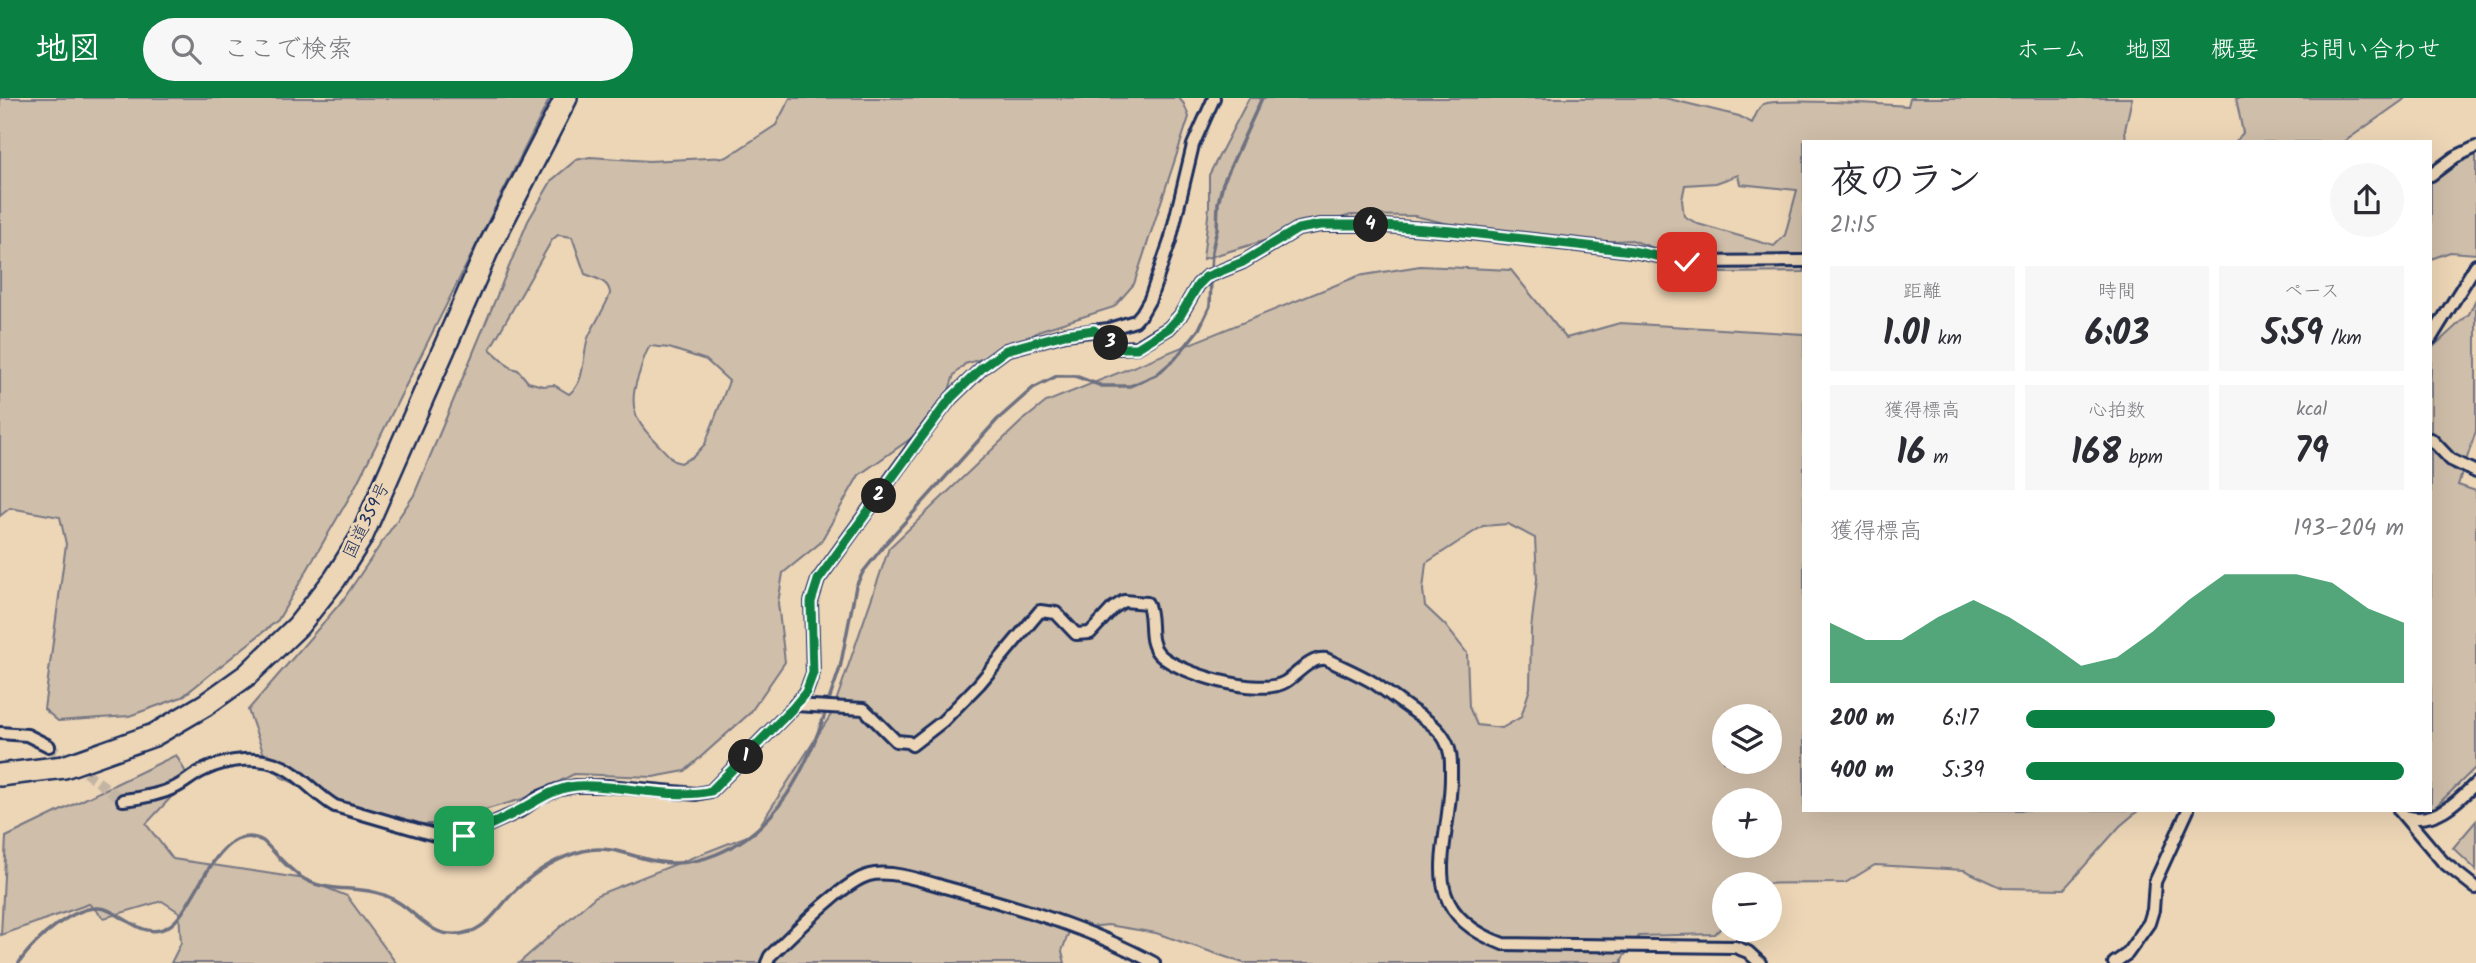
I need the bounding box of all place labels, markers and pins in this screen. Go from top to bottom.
pin: 4 [1354,208,1388,242]
pin [1657,232,1717,292]
pin: 3 [1094,326,1128,360]
pin: 2 [862,478,896,514]
pin: 1 [728,740,764,774]
pin [434,806,494,866]

